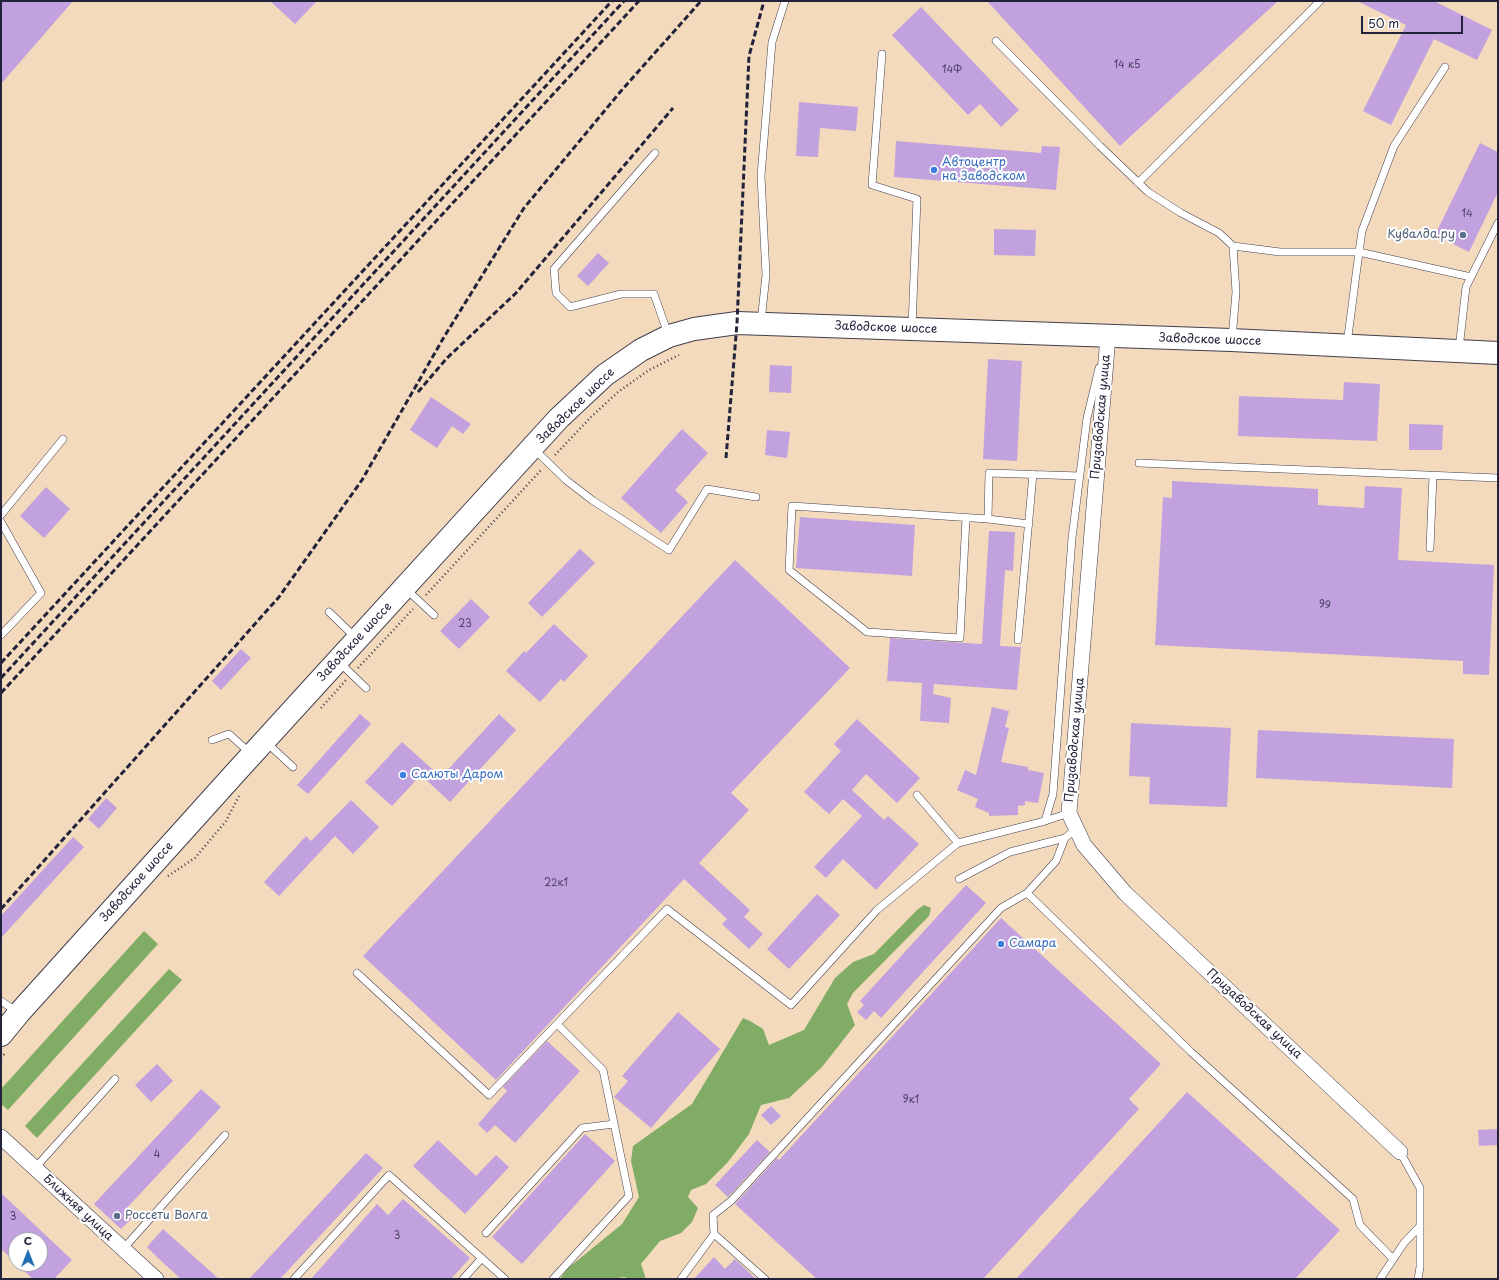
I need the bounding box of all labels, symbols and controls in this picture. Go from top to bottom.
scale bar [1363,8,1465,34]
text: 50 m [1368,14,1399,32]
house number: 14 к5 [1114,59,1140,71]
house number: 14Ф [942,64,962,76]
place label: Автоцентр на Заводском [942,156,1026,184]
marker: Автоцентр на Заводском [929,165,939,175]
house number: 14 [1461,208,1473,220]
place label: Кувалда.ру [1387,228,1455,242]
marker: Кувалда.ру [1458,230,1468,240]
street label: Заводское шоссе [835,319,937,337]
street label: Заводское шоссе [1159,331,1261,349]
street label: Призаводская улица [1088,354,1114,480]
street label: Заводское шоссе [534,365,618,447]
house number: 99 [1319,599,1331,611]
street label: Заводское шоссе [315,600,395,684]
house number: 23 [458,618,472,630]
street label: Призаводская улица [1062,677,1088,803]
place label: Салюты Даром [411,768,503,782]
marker: Салюты Даром [398,770,408,780]
street label: Заводское шоссе [97,839,177,925]
house number: 22к1 [544,877,568,889]
place label: Самара [1009,937,1056,951]
marker: Самара [996,939,1006,949]
street label: Призаводская улица [1203,966,1305,1062]
house number: 9к1 [903,1094,919,1106]
house number: 4 [154,1149,160,1161]
street label: Ближняя улица [40,1172,116,1244]
place label: Россети Волга [125,1209,208,1223]
house number: 3 [10,1211,16,1223]
marker: Россети Волга [112,1211,122,1221]
house number: 3 [394,1230,400,1242]
north arrow [8,1232,48,1272]
text: С [24,1232,32,1249]

